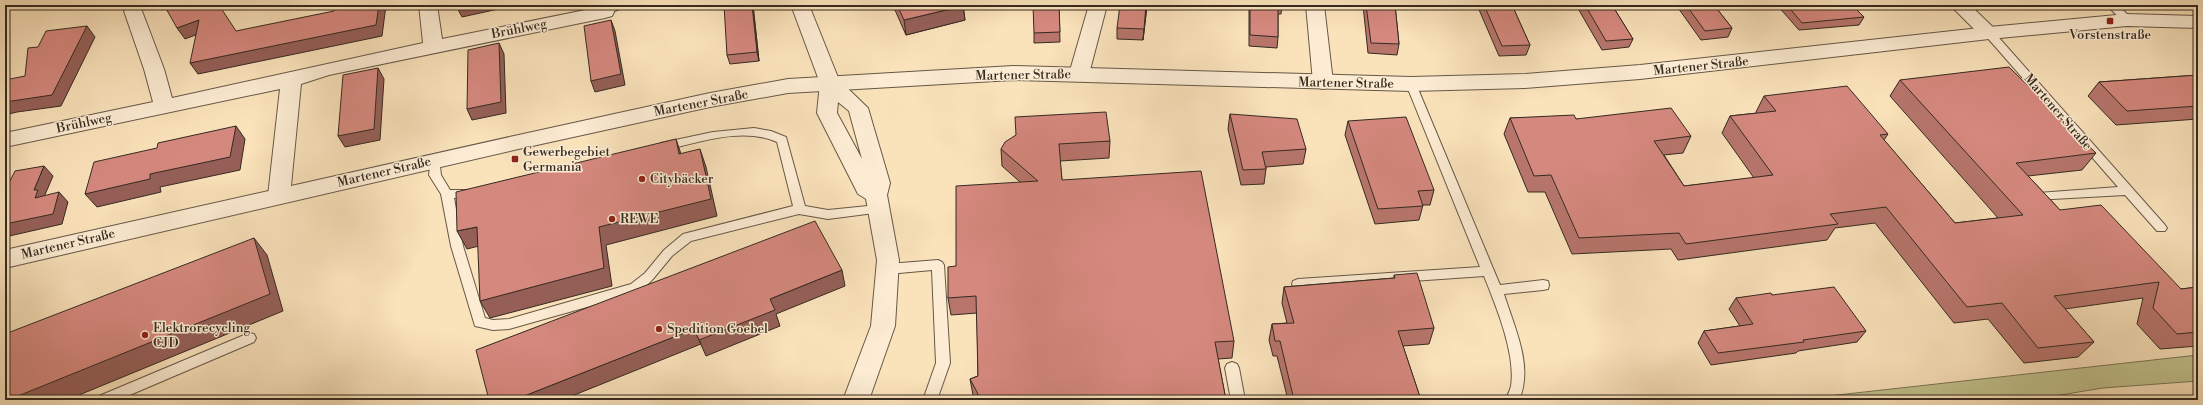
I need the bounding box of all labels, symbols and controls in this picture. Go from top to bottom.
street label: Brühlweg [489,16,548,42]
marker: Vorstenstraße [2105,16,2115,26]
place label: Vorstenstraße [2068,27,2151,43]
street label: Martener Straße [1653,53,1750,79]
street label: Martener Straße [975,66,1071,84]
street label: Martener Straße [2021,71,2096,154]
street label: Martener Straße [1298,74,1394,92]
street label: Martener Straße [652,86,750,120]
street label: Brühlweg [54,109,113,137]
place label: Gewerbegebiet Germania [523,144,610,175]
street label: Martener Straße [336,153,433,191]
marker: Gewerbegebiet Germania [510,154,520,164]
place label: Citybäcker [650,171,714,187]
marker: Citybäcker [637,174,647,184]
place label: REWE [620,211,658,227]
marker: REWE [607,214,617,224]
street label: Martener Straße [20,225,117,263]
place label: Elektrorecycling CJD [153,320,251,351]
place label: Spedition Goebel [667,321,768,337]
marker: Spedition Goebel [654,324,664,334]
marker: Elektrorecycling CJD [140,330,150,340]

